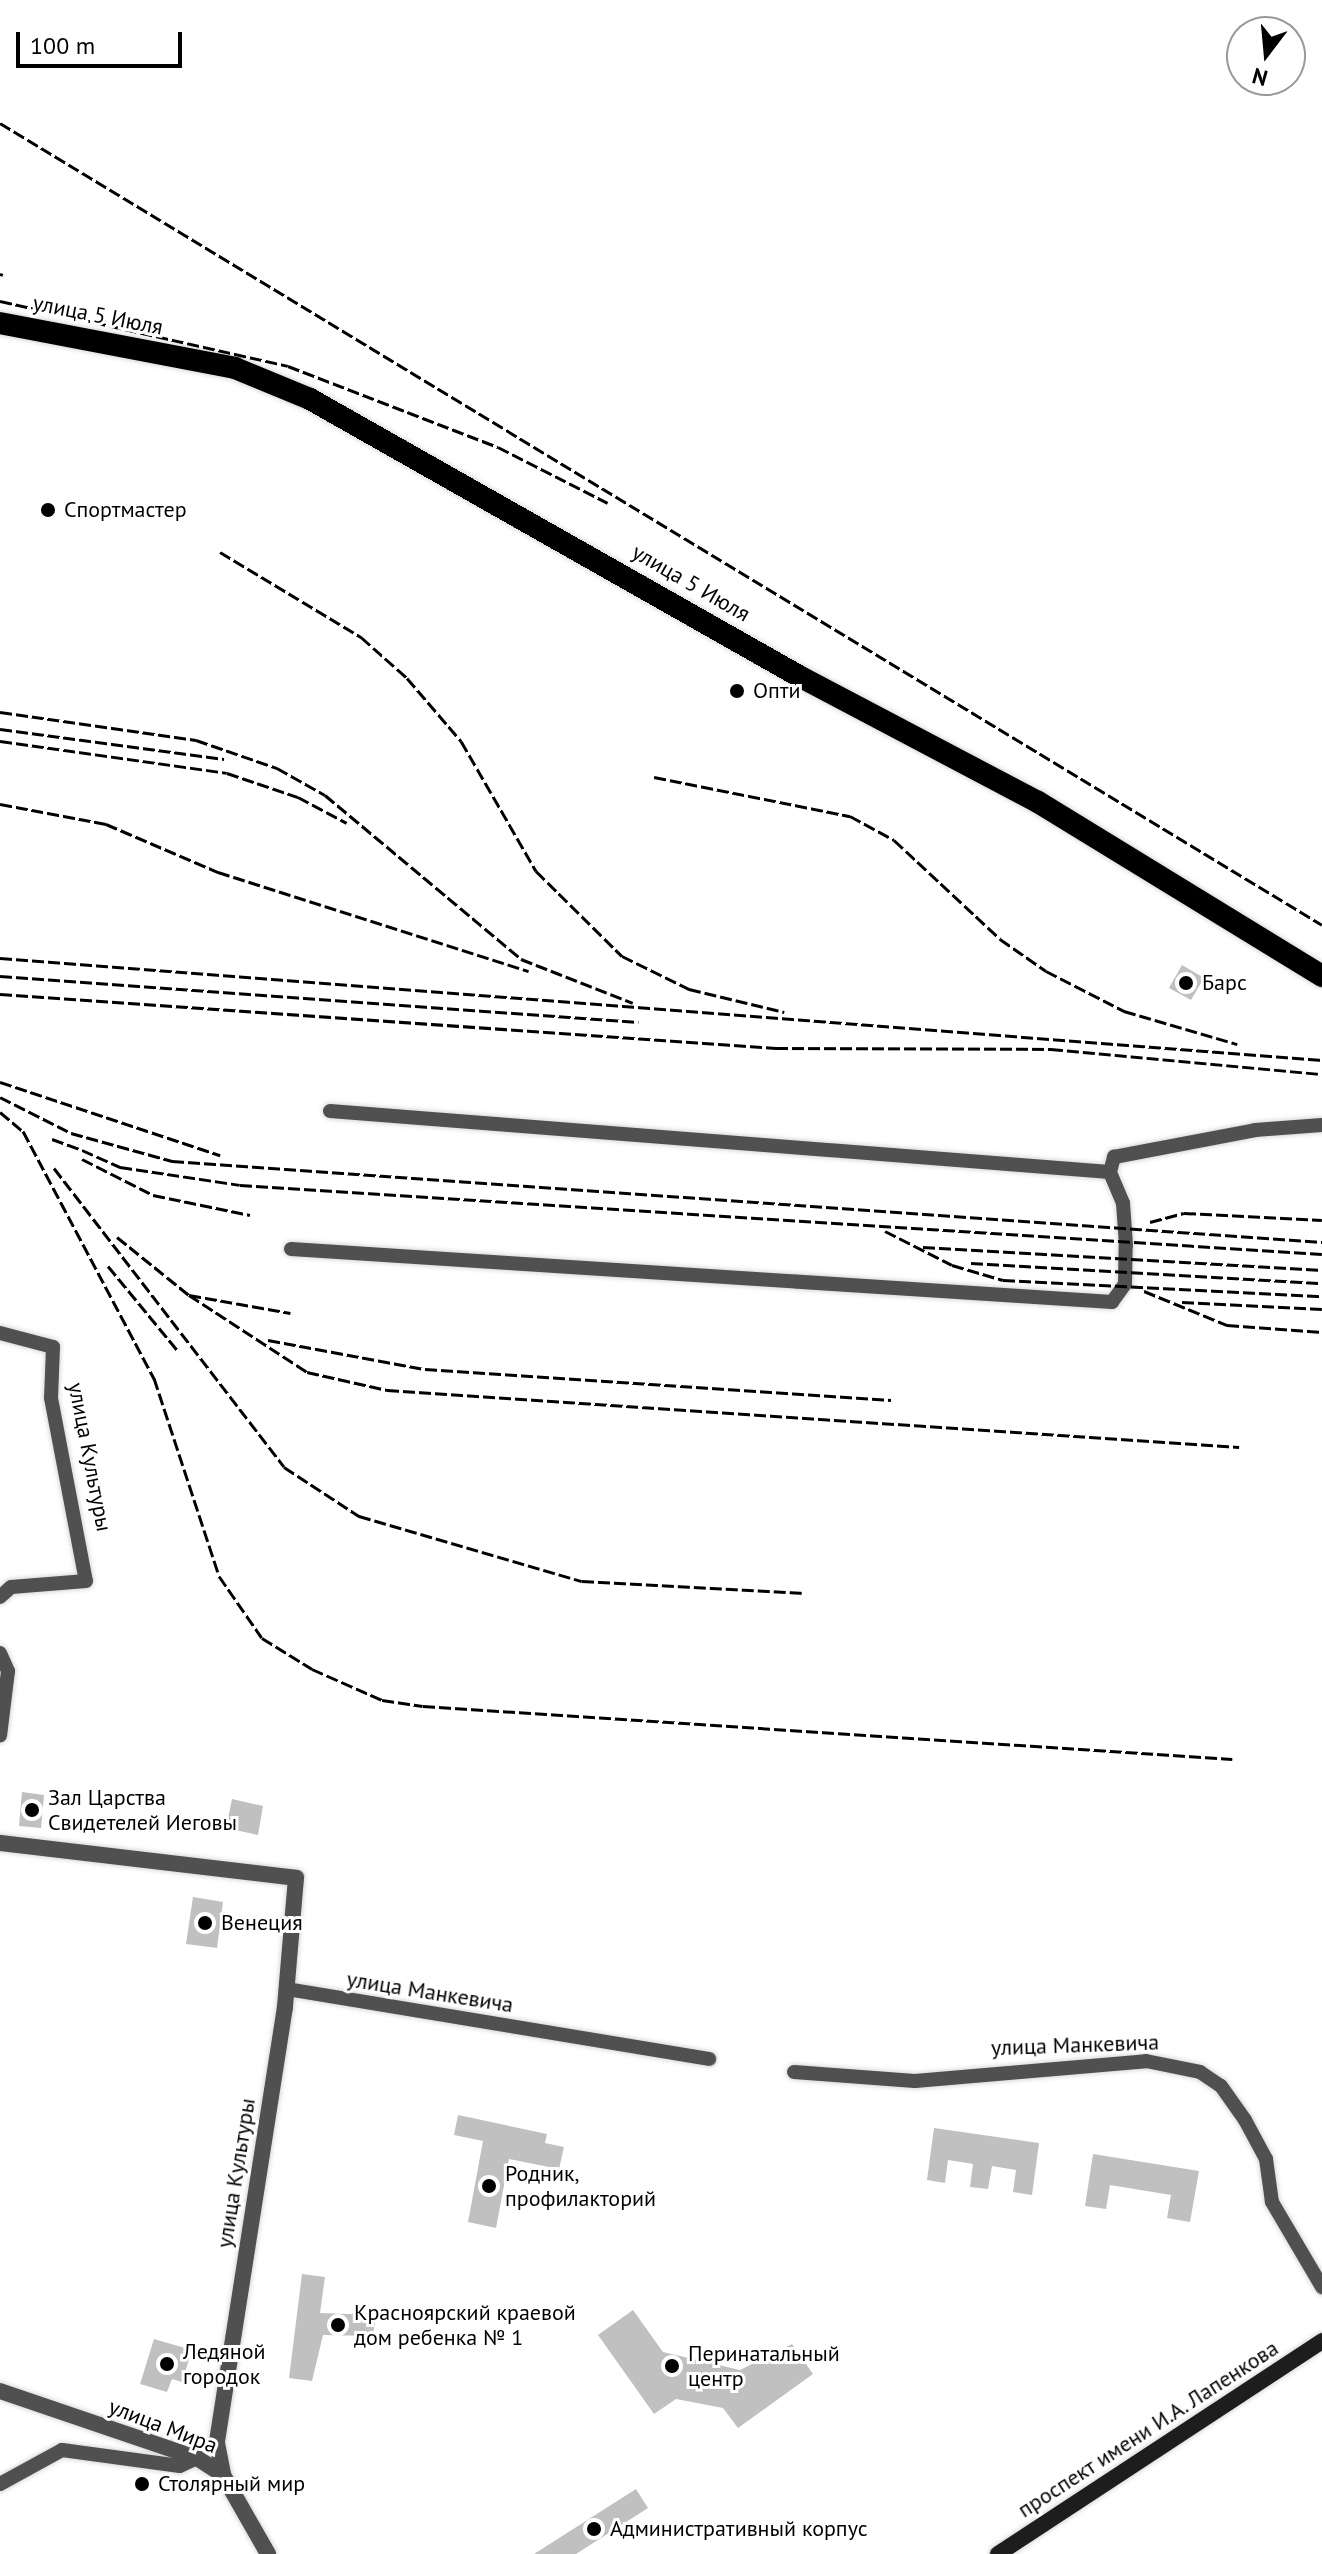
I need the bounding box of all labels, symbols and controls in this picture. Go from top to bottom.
scale bar [20,16,186,66]
north arrow [1226,16,1306,96]
text: 100 m [30,30,95,61]
text: N [1249,62,1271,93]
street label: улица 5 Июля [31,289,165,341]
place label: Спортмастер [64,497,187,523]
marker: Спортмастер [39,501,57,519]
street label: улица 5 Июля [627,539,755,627]
place label: Опти [753,678,801,704]
marker: Опти [728,682,746,700]
place label: Барс [1202,970,1247,996]
marker: Барс [1177,974,1195,992]
street label: улица Культуры [63,1380,117,1534]
place label: Зал Царства Свидетелей Иеговы [48,1784,237,1836]
marker: Зал Царства Свидетелей Иеговы [23,1801,41,1819]
place label: Венеция [221,1910,303,1936]
marker: Венеция [196,1914,214,1932]
street label: улица Манкевича [345,1966,515,2018]
street label: улица Манкевича [990,2029,1160,2061]
street label: улица Культуры [211,2096,261,2250]
place label: Родник, профилакторий [505,2160,656,2212]
marker: Родник, профилакторий [480,2177,498,2195]
place label: Красноярский краевой дом ребенка № 1 [354,2299,576,2350]
marker: Красноярский краевой дом ребенка № 1 [329,2316,347,2334]
street label: проспект имени И.А. Лапенкова [1012,2334,1284,2524]
place label: Ледяной городок [183,2338,265,2390]
place label: Перинатальный центр [688,2340,840,2392]
marker: Ледяной городок [158,2355,176,2373]
marker: Перинатальный центр [663,2357,681,2375]
street label: улица Мира [105,2393,221,2459]
place label: Столярный мир [158,2471,305,2497]
marker: Столярный мир [133,2475,151,2493]
place label: Административный корпус [610,2516,868,2542]
marker: Административный корпус [585,2520,603,2538]

